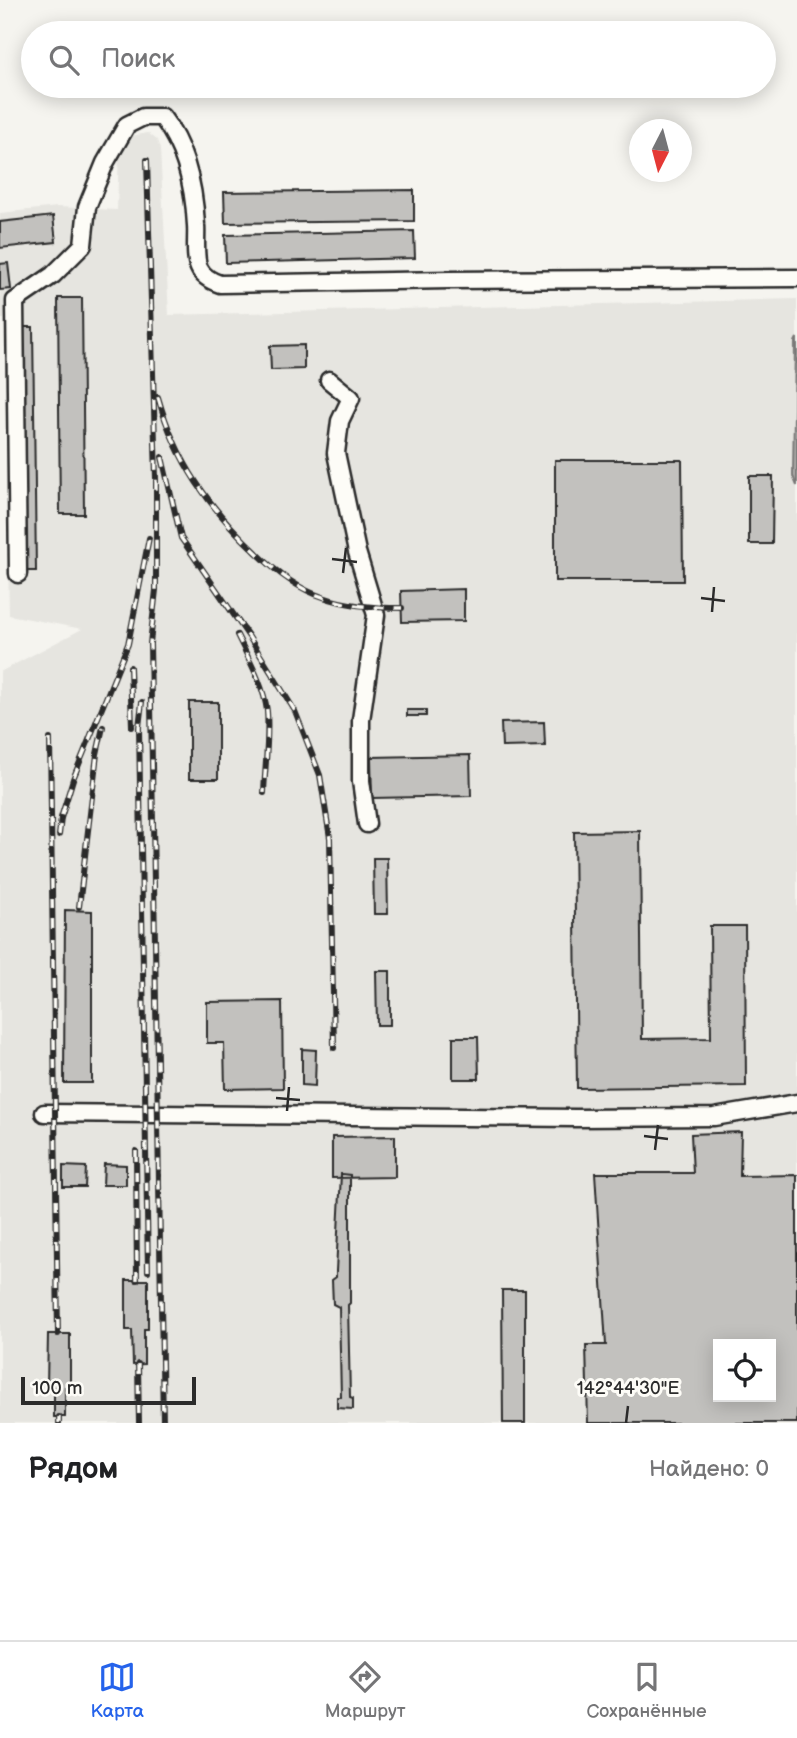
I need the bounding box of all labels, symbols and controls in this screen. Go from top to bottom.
search box [21,21,776,98]
icon: search [45,41,83,79]
text: Поиск [101,44,175,75]
north arrow [629,119,692,182]
map controls [713,1339,776,1402]
button: locate [713,1339,776,1402]
scale bar [21,1374,196,1406]
text: 100 m [32,1377,83,1400]
text: 142°44'30"E [577,1378,679,1399]
text: Рядом [28,1451,118,1487]
text: Найдено: 0 [649,1455,769,1483]
tab: Карта [90,1658,144,1723]
tab: Маршрут [325,1658,406,1723]
tab: Сохранённые [587,1658,707,1723]

